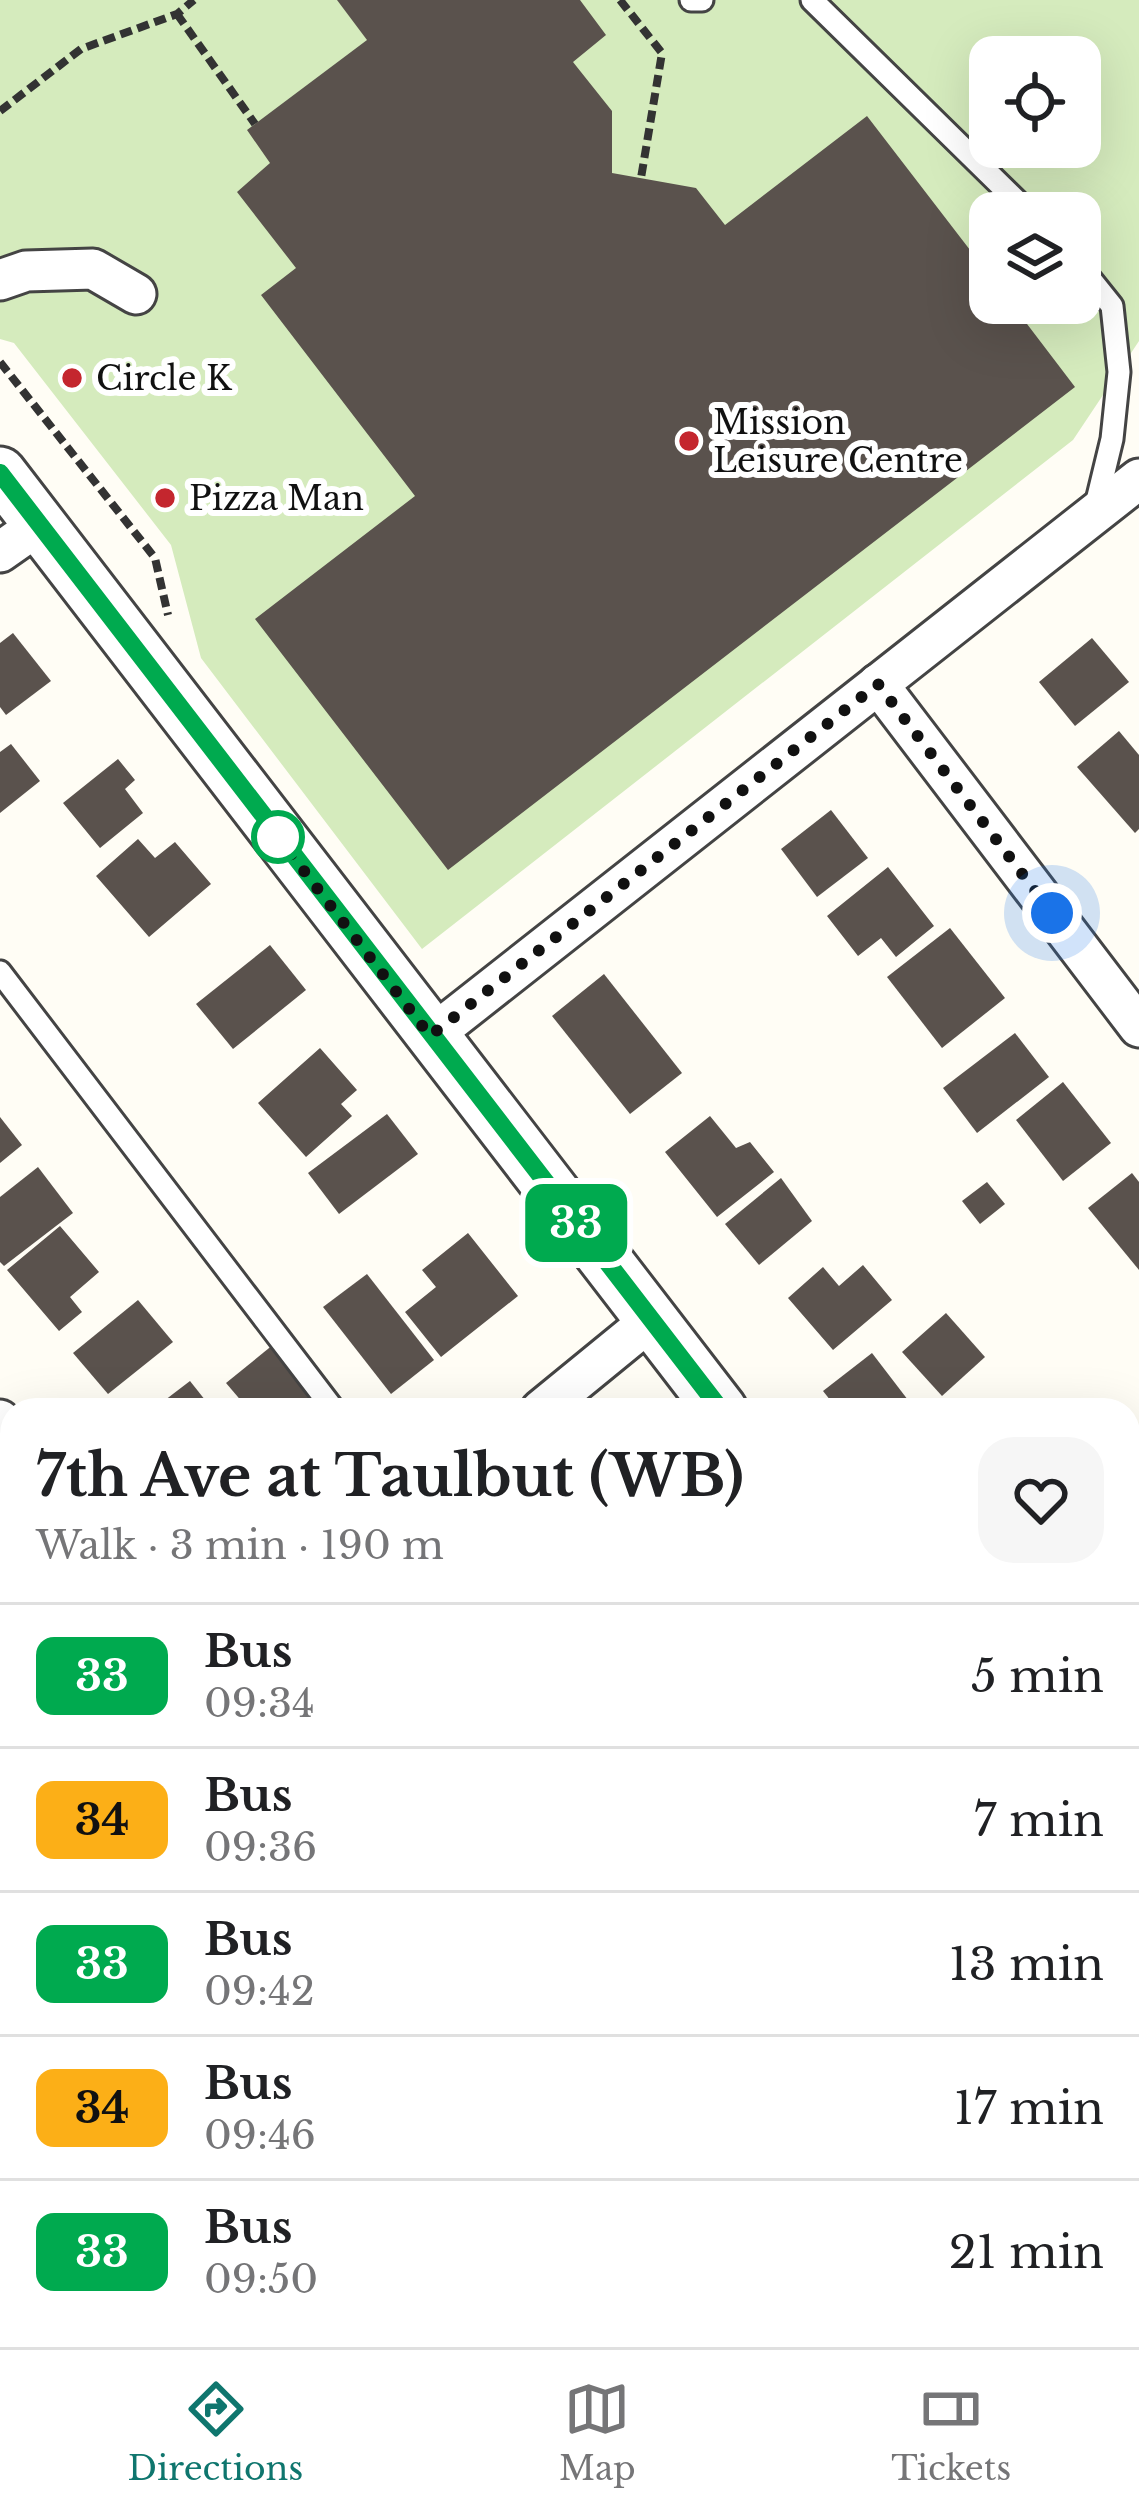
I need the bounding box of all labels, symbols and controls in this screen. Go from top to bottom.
map controls [969,36,1101,324]
button: locate [969,36,1101,168]
button: layers [969,192,1101,324]
place label: Circle K [96,358,233,399]
marker: Circle K [59,365,85,391]
place label: Mission Leisure Centre [713,402,963,481]
marker: Mission Leisure Centre [676,428,702,454]
place label: Pizza Man [189,478,364,519]
marker: Pizza Man [152,485,178,511]
unlabelled marker [253,812,303,862]
your location [1022,883,1082,943]
line badge: 33 [522,1184,630,1262]
text: 33 [549,1197,603,1249]
button: heart [978,1437,1104,1563]
text: 7th Ave at Taulbut (WB) [36,1441,744,1511]
text: Walk · 3 min · 190 m [36,1521,444,1570]
text: Bus [204,1623,292,1679]
text: 5 min [971,1648,1104,1704]
text: 33 [75,1650,129,1702]
text: 09:34 [204,1679,315,1728]
text: Bus [204,1767,292,1823]
text: 7 min [974,1792,1104,1848]
text: 34 [75,1794,129,1846]
text: 09:36 [204,1823,317,1872]
text: Bus [204,1911,292,1967]
text: 13 min [949,1936,1104,1992]
text: 33 [75,1938,129,1990]
text: 09:42 [204,1967,315,2016]
text: Bus [204,2055,292,2111]
text: 17 min [954,2080,1104,2136]
text: 34 [75,2082,129,2134]
text: 09:46 [204,2111,316,2160]
text: Bus [204,2199,292,2255]
text: 21 min [949,2224,1104,2280]
text: 33 [75,2226,129,2278]
text: 09:50 [204,2255,318,2304]
tab: Directions [128,2376,303,2489]
tab: Map [559,2376,636,2489]
tab: Tickets [891,2376,1011,2489]

